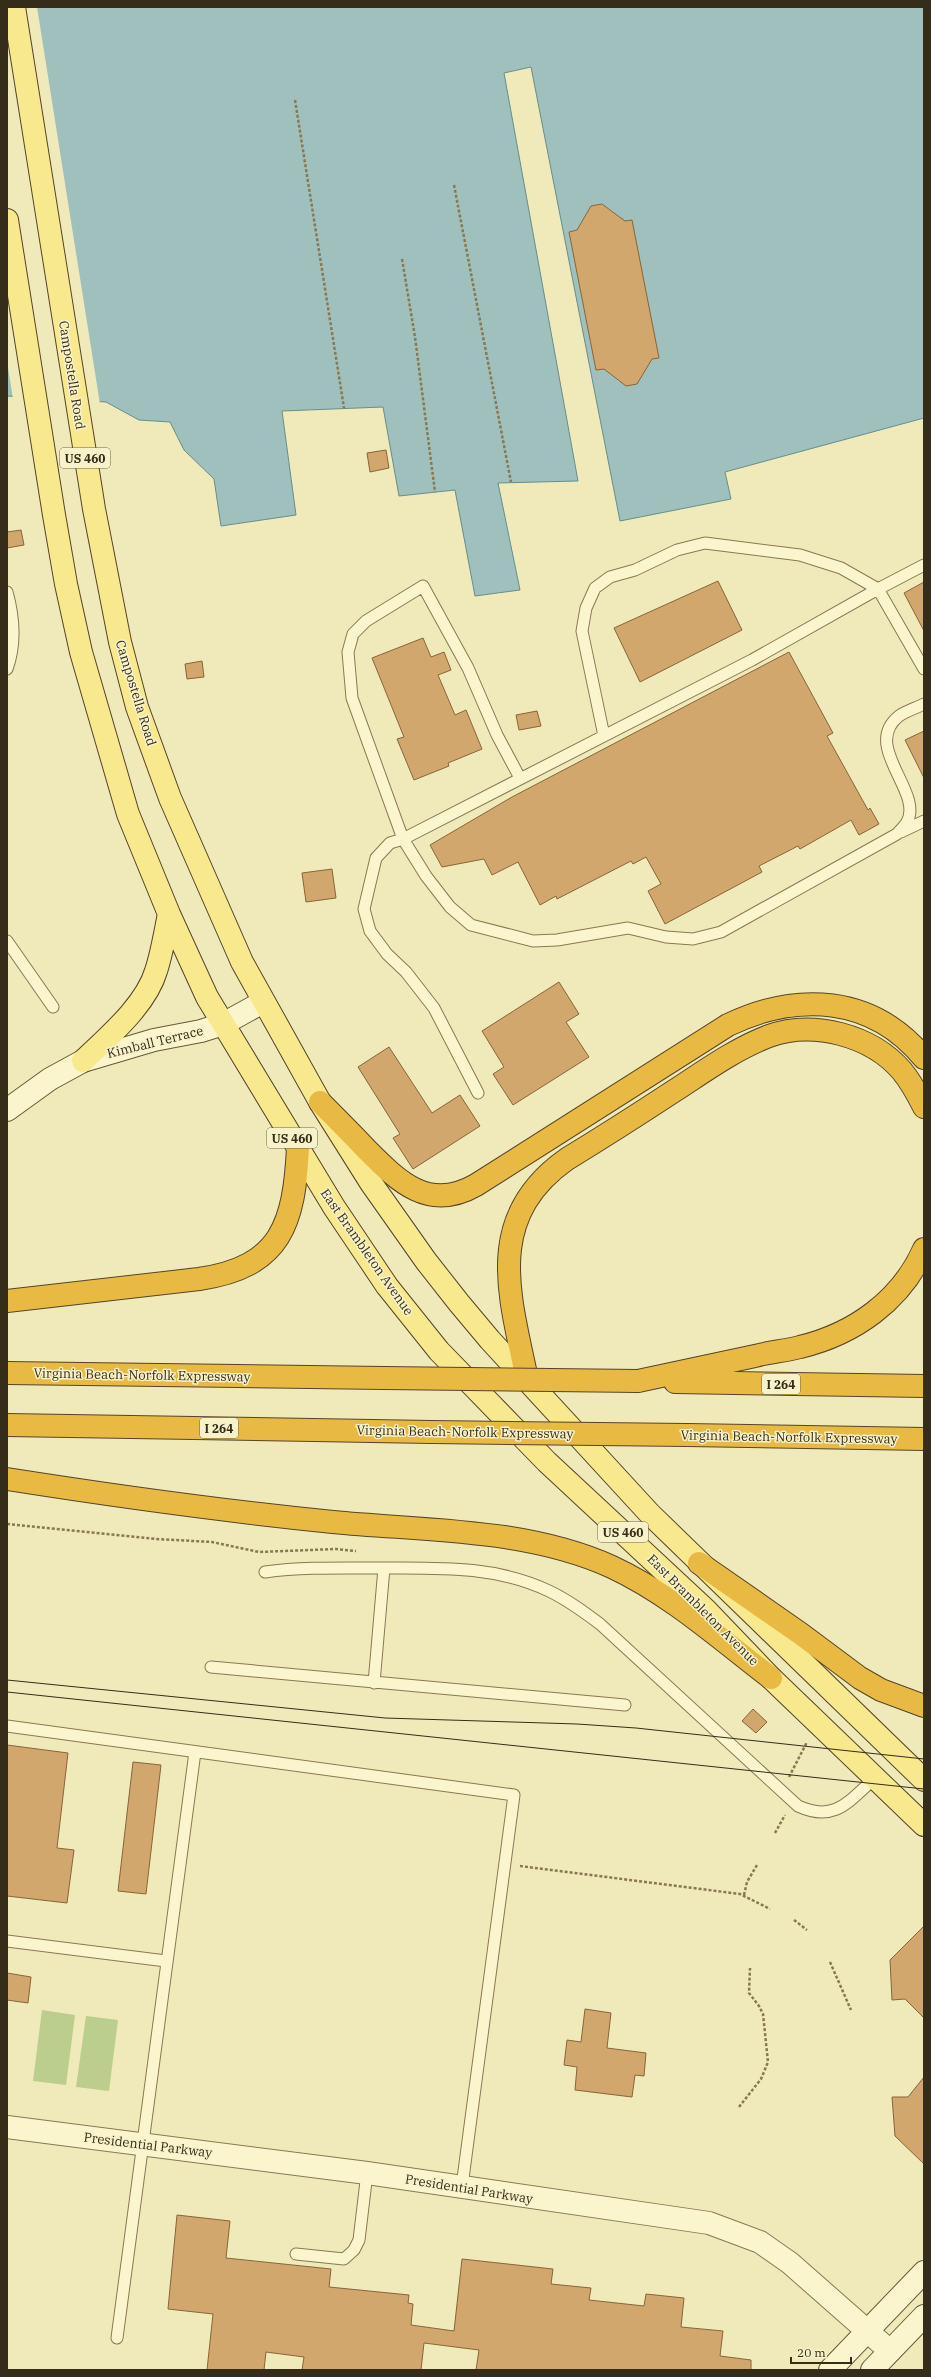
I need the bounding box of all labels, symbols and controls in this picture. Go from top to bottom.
street label: Campostella Road [55,319,89,431]
road number: US 460 [60,448,110,468]
street label: Campostella Road [112,638,160,748]
street label: Kimball Terrace [105,1022,205,1062]
road number: US 460 [267,1128,317,1148]
street label: East Brambleton Avenue [317,1185,417,1319]
street label: Virginia Beach-Norfolk Expressway [33,1365,251,1385]
road number: I 264 [762,1374,800,1394]
road number: I 264 [200,1418,238,1438]
street label: Virginia Beach-Norfolk Expressway [356,1422,574,1442]
street label: Virginia Beach-Norfolk Expressway [680,1427,898,1447]
road number: US 460 [598,1522,648,1542]
street label: East Brambleton Avenue [644,1551,762,1669]
street label: Presidential Parkway [83,2129,213,2161]
street label: Presidential Parkway [404,2170,534,2208]
scale bar [791,2339,851,2365]
text: 20 m [797,2345,826,2360]

